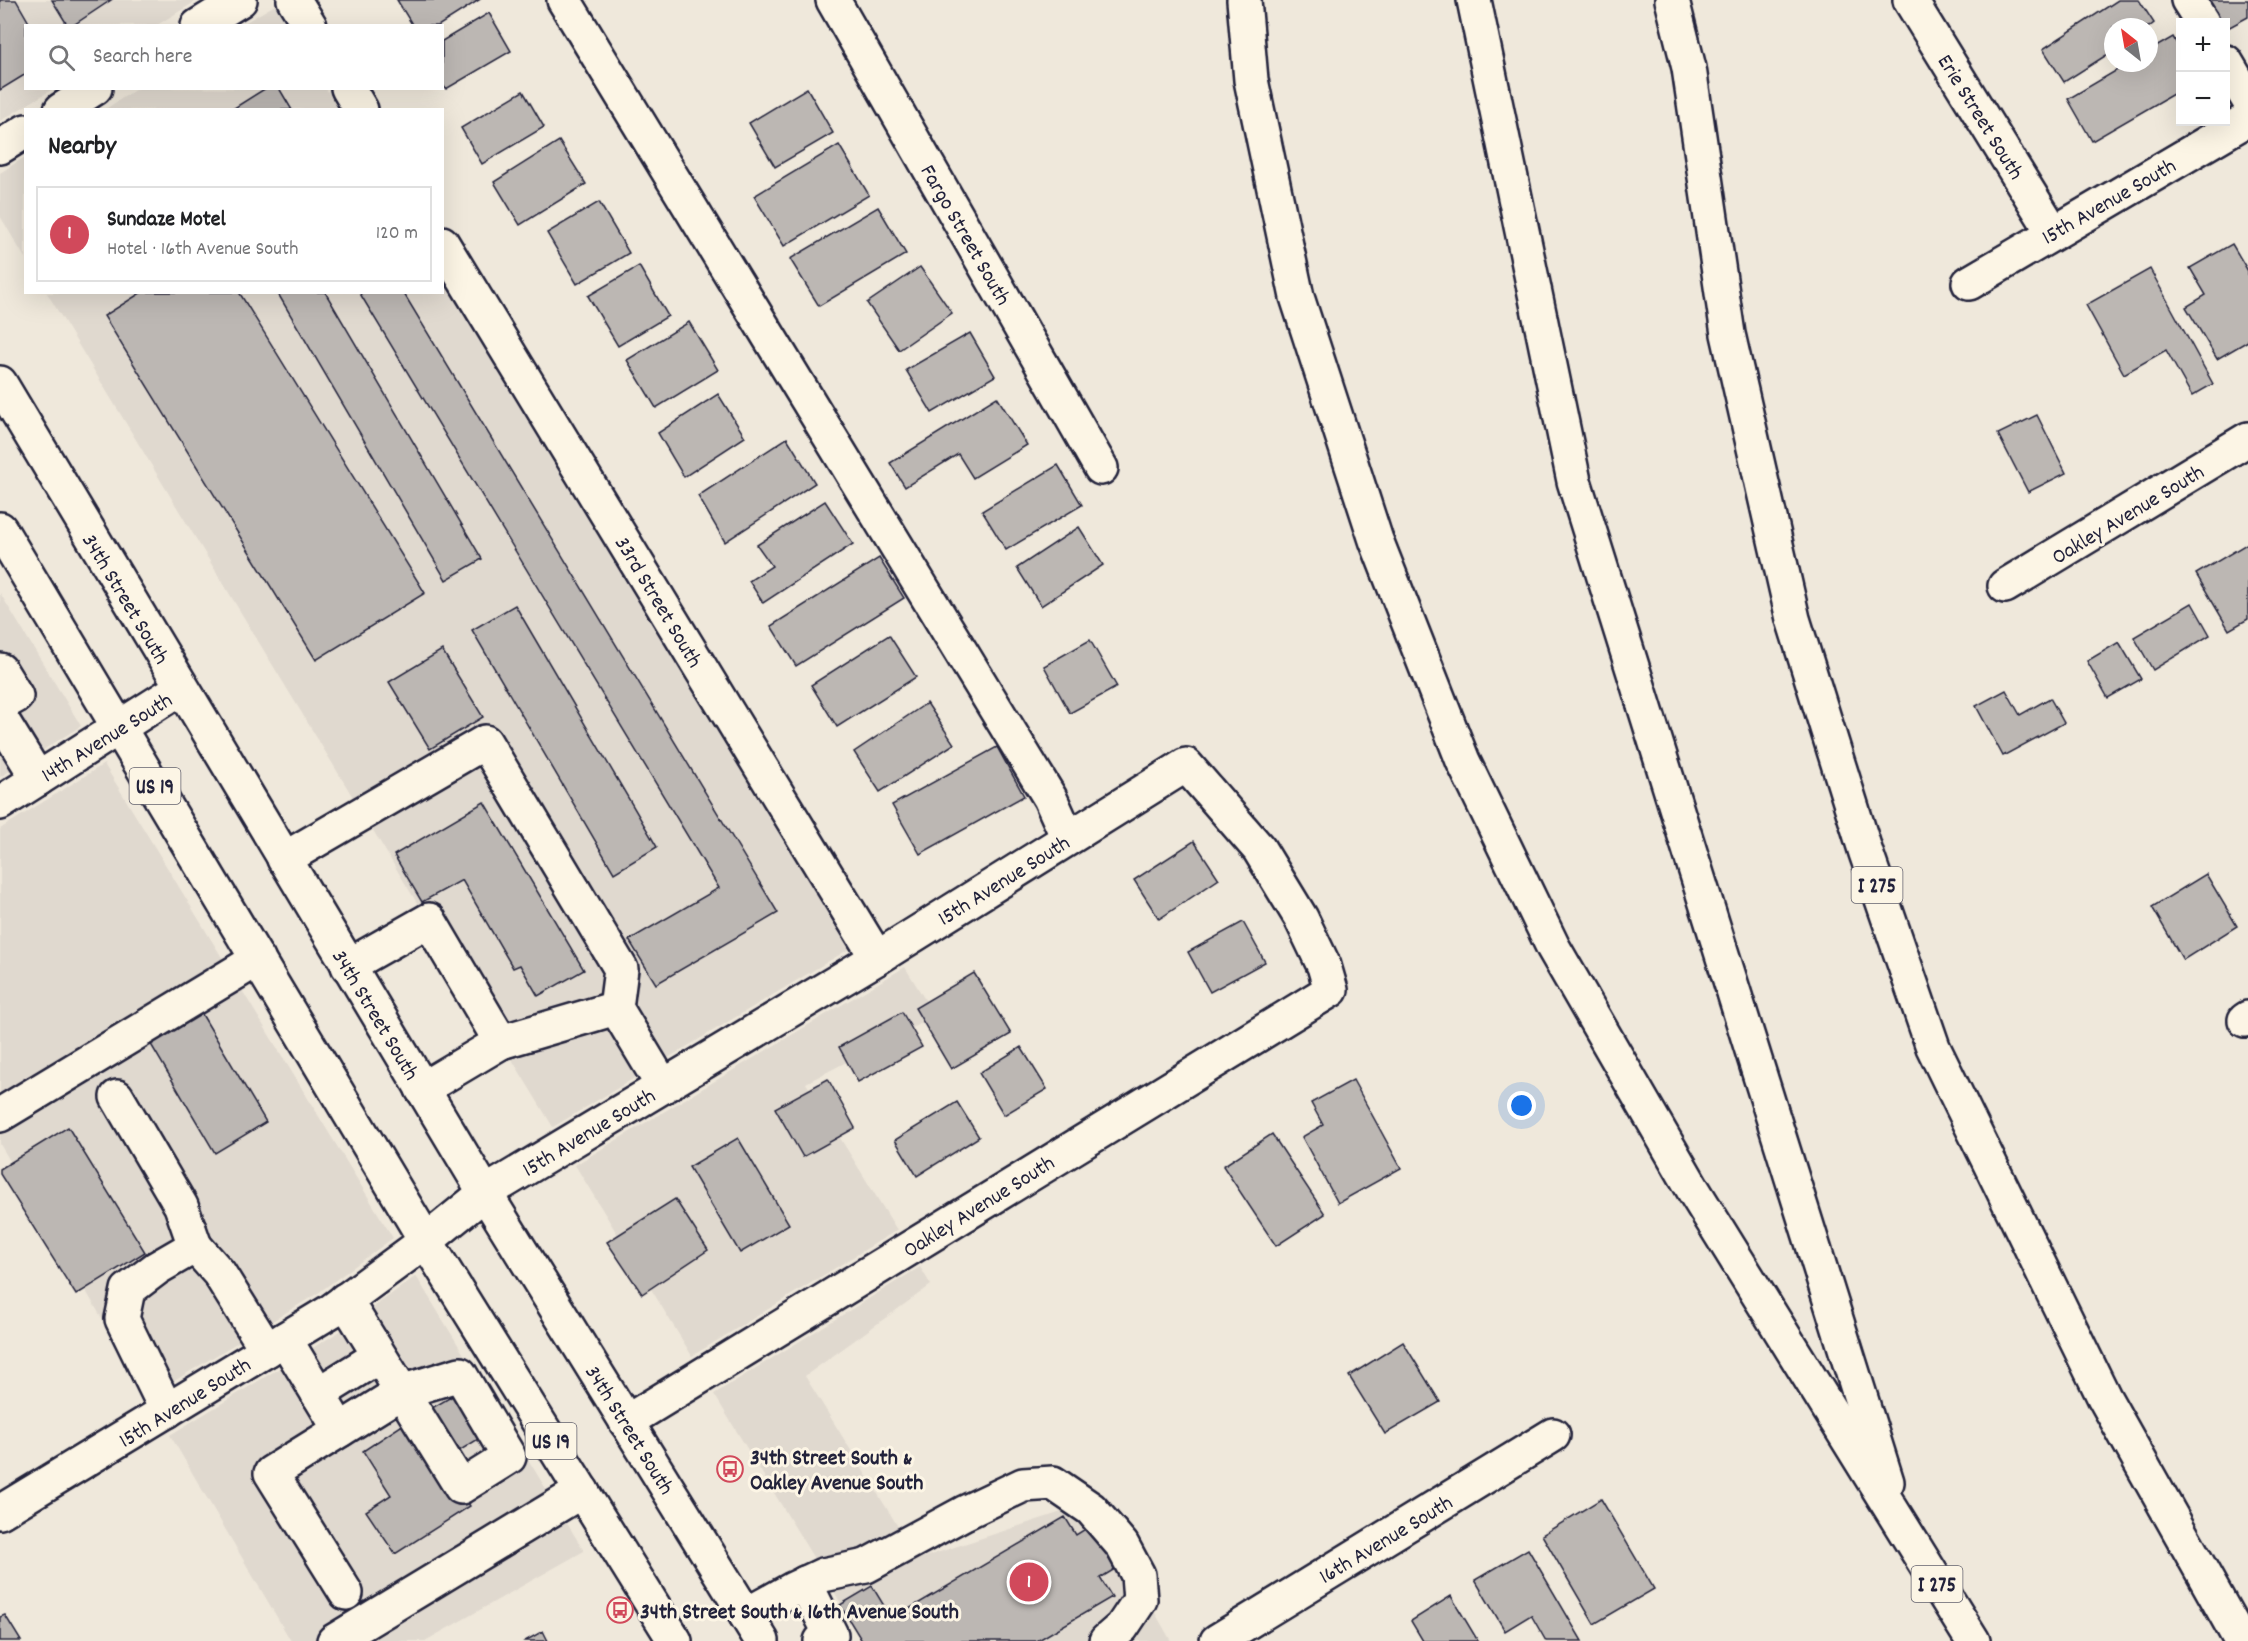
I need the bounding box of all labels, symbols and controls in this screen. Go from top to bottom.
north arrow [2104,18,2158,72]
map controls [2176,18,2230,126]
button: + [2176,18,2230,72]
search box [24,24,444,90]
icon: search [45,41,78,74]
text: Search here [93,42,192,73]
street label: Erie Street South [1928,49,2030,187]
button: − [2176,72,2230,126]
text: Nearby [48,129,116,166]
street label: 15th Avenue South [2037,152,2183,254]
street label: Fargo Street South [911,159,1017,312]
text: Sundaze Motel [107,205,226,236]
text: 1 [67,220,72,248]
text: 120 m [376,220,418,248]
text: Hotel · 16th Avenue South [107,236,298,264]
street label: Oakley Avenue South [2047,458,2211,574]
street label: 34th Street South [73,528,175,671]
street label: 33rd Street South [605,531,709,675]
street label: 14th Avenue South [36,686,179,792]
road number: US 19 [130,768,180,804]
street label: 15th Avenue South [933,829,1077,935]
road number: I 275 [1852,867,1902,903]
street label: 34th Street South [323,944,425,1087]
street label: 15th Avenue South [517,1082,662,1186]
your location [1507,1091,1536,1120]
street label: Oakley Avenue South [898,1149,1062,1267]
street label: 15th Avenue South [114,1351,258,1457]
street label: 34th Street South [576,1360,680,1502]
road number: US 19 [526,1423,576,1459]
place label: 34th Street South & Oakley Avenue South [750,1444,923,1500]
bus stop icon: 34th Street South & Oakley Avenue South [715,1454,745,1484]
street label: 16th Avenue South [1314,1489,1460,1593]
pin: 1 [1010,1560,1048,1604]
road number: I 275 [1912,1566,1962,1602]
bus stop icon: 34th Street South & 16th Avenue South [605,1595,635,1625]
place label: 34th Street South & 16th Avenue South [640,1598,959,1629]

